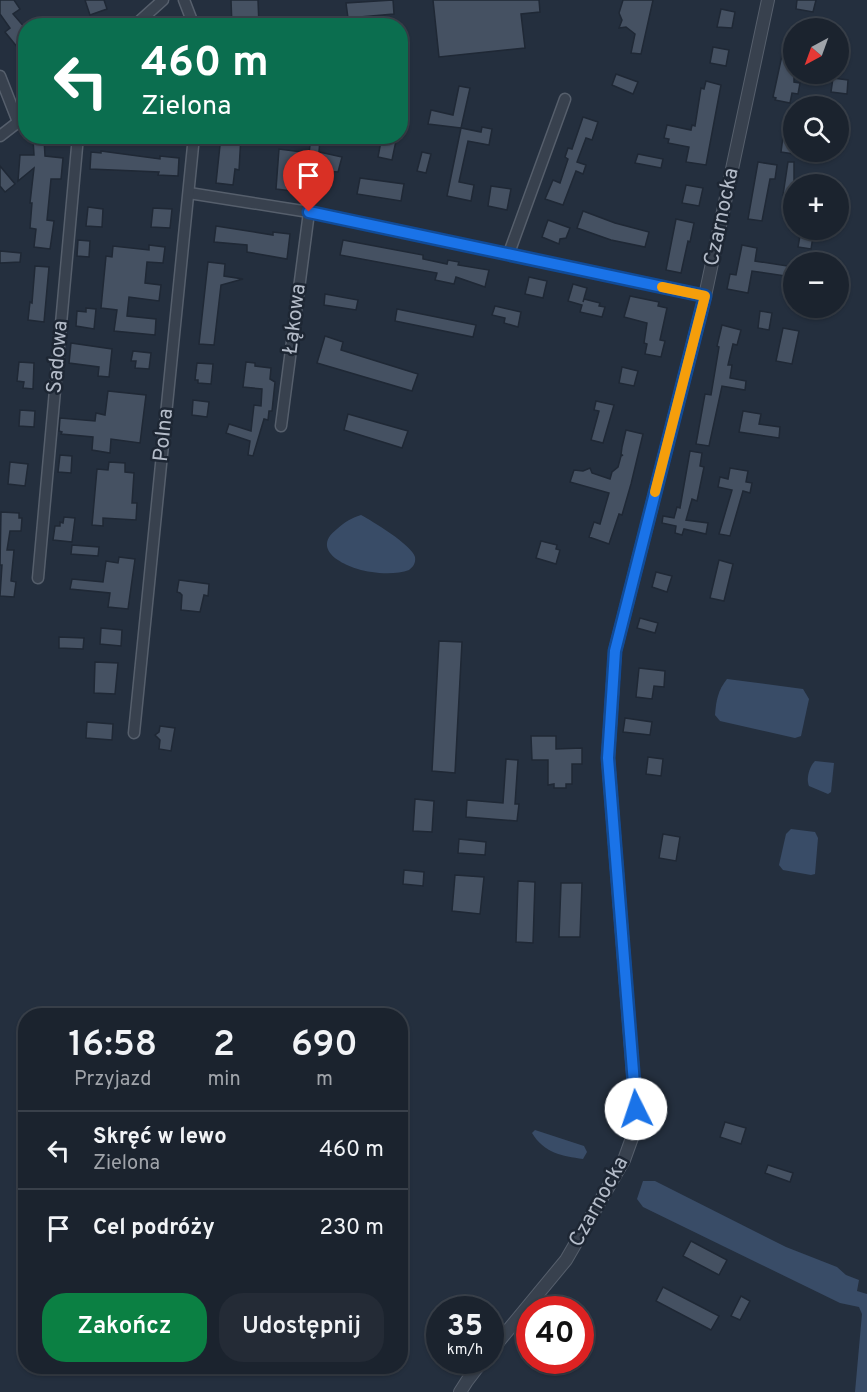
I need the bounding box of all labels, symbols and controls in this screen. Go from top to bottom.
north arrow [783,18,849,84]
map controls [783,18,849,318]
text: 460 m [141,38,269,91]
icon: left [42,42,120,120]
text: Zielona [141,90,231,124]
button: search [783,96,849,162]
pin [283,150,334,212]
icon: arrive [292,159,325,192]
street label: Czarnocka [698,165,746,269]
button: + [783,174,849,240]
button: − [783,252,849,318]
street label: Łąkowa [277,282,313,356]
street label: Sadowa [41,319,75,395]
street label: Polna [148,407,180,463]
text: 16:58 [68,1023,157,1069]
text: 2 [213,1023,235,1069]
text: 690 [291,1023,358,1069]
text: Przyjazd [74,1067,151,1093]
text: min [207,1067,241,1093]
text: m [316,1067,333,1093]
position arrow [604,1077,668,1141]
text: Skręć w lewo [93,1124,227,1151]
icon: left [42,1134,75,1167]
text: 460 m [319,1137,384,1164]
text: Zielona [93,1151,160,1177]
street label: Czarnocka [563,1152,635,1252]
icon: arrive [42,1212,75,1245]
text: Cel podróży [93,1215,215,1242]
text: 230 m [320,1215,384,1242]
button: Zakończ [42,1293,207,1362]
button: Udostępnij [219,1293,384,1362]
speed limit sign: 40 [516,1296,594,1374]
text: 35 [447,1309,483,1346]
text: km/h [447,1341,483,1360]

